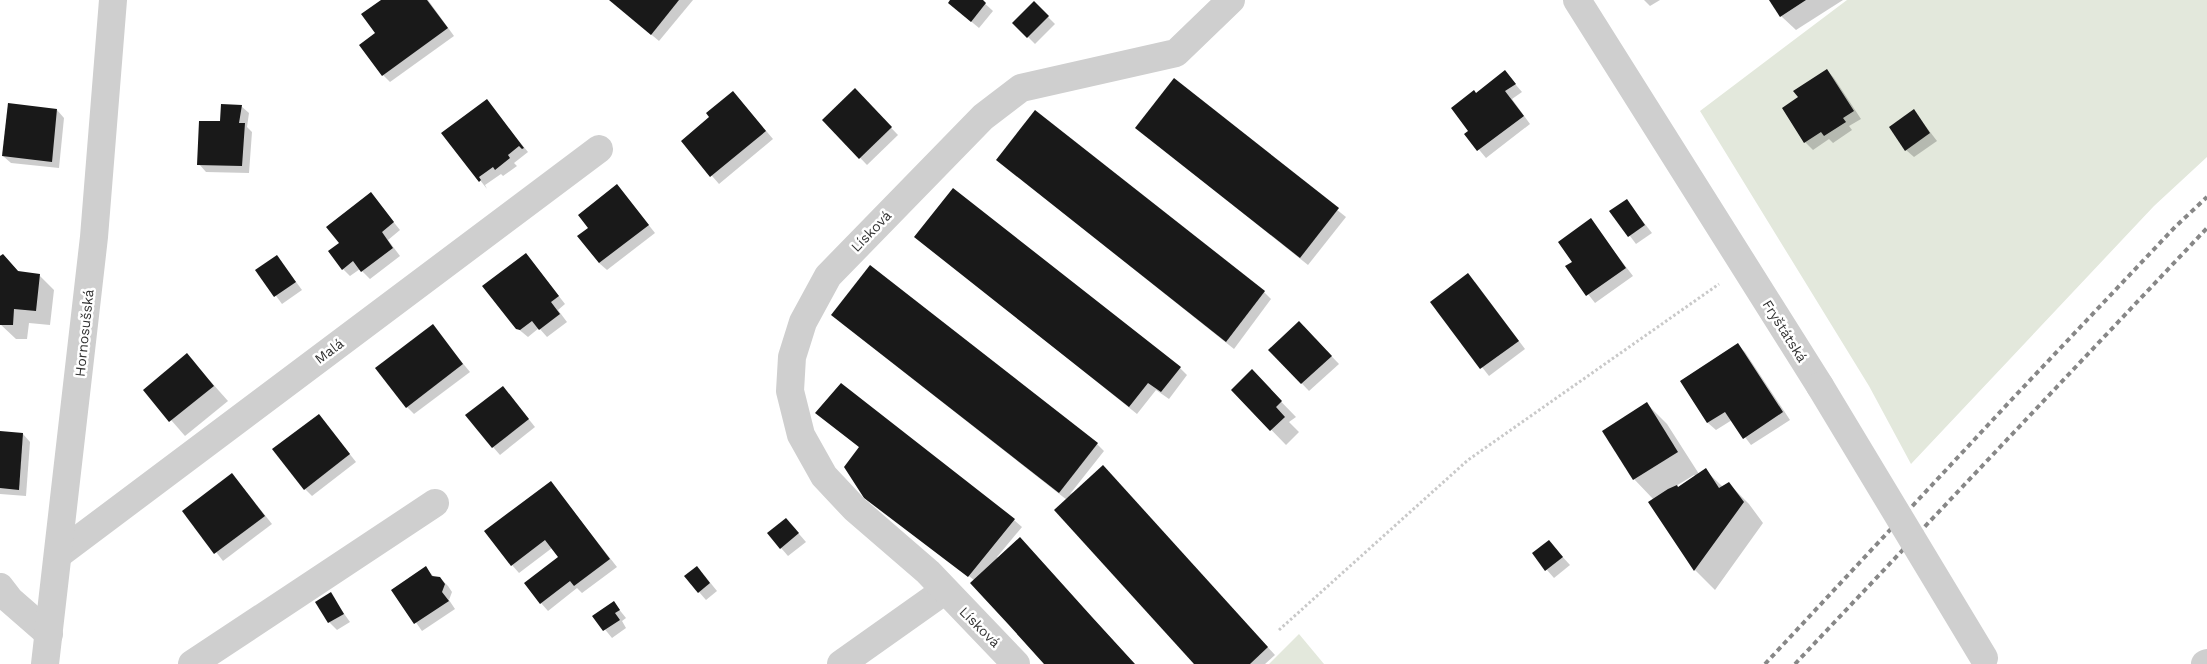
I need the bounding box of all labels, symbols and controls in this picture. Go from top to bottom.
street label: Lísková [848,207,894,255]
street label: Hornosušská [71,288,97,378]
street label: Fryštátská [1760,297,1811,365]
street label: Malá [311,335,347,367]
street label: Lísková [956,603,1004,651]

